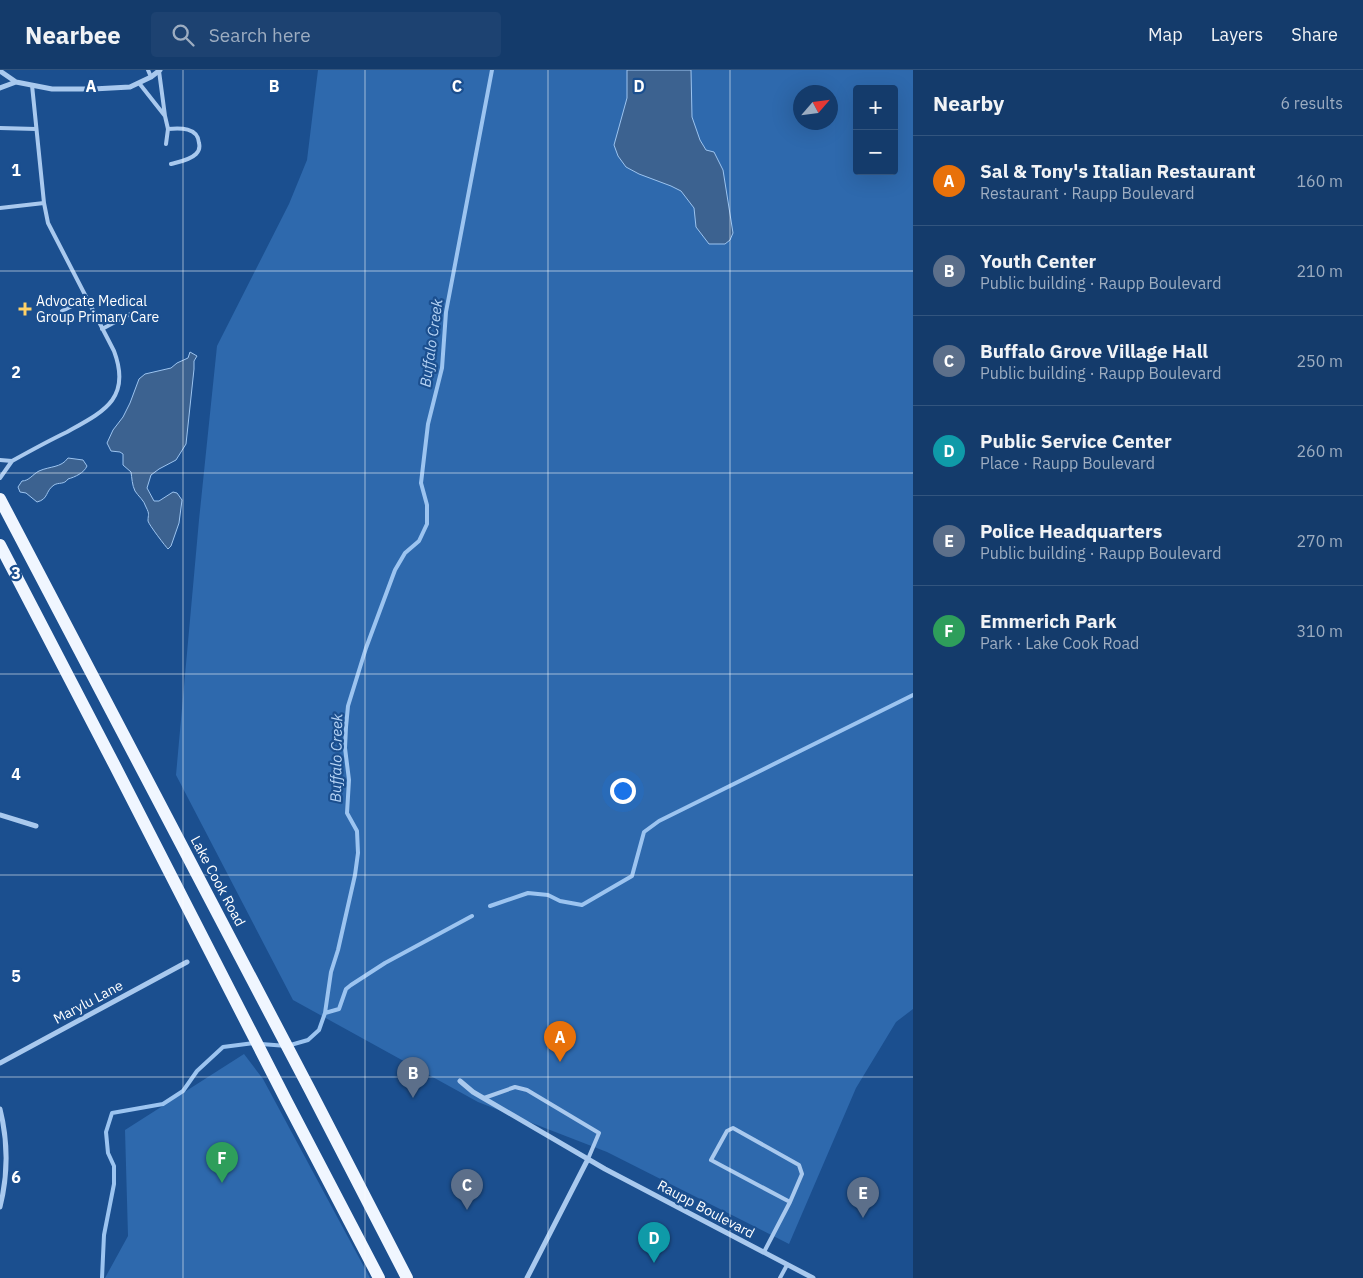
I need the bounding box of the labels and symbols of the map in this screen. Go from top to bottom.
text: A [86,76,97,96]
text: B [269,76,280,96]
text: C [452,76,462,96]
text: D [633,76,645,96]
north arrow [793,85,838,130]
text: 1 [11,160,21,180]
place label: Advocate Medical Group Primary Care [36,292,159,326]
water label: Buffalo Creek [415,297,447,388]
marker: Advocate Medical Group Primary Care [18,302,32,316]
text: 2 [11,362,21,382]
text: 3 [11,563,21,583]
water label: Buffalo Creek [326,713,346,803]
text: 4 [11,764,21,784]
your location [610,778,636,804]
street label: Lake Cook Road [187,833,249,929]
text: 5 [11,966,21,986]
street label: Marylu Lane [50,976,126,1028]
pin: A [544,1021,576,1062]
pin: B [397,1057,429,1098]
pin: F [206,1142,238,1183]
text: 6 [11,1167,21,1187]
pin: C [451,1169,483,1210]
street label: Raupp Boulevard [654,1176,758,1242]
pin: E [847,1177,879,1218]
pin: D [638,1222,670,1263]

